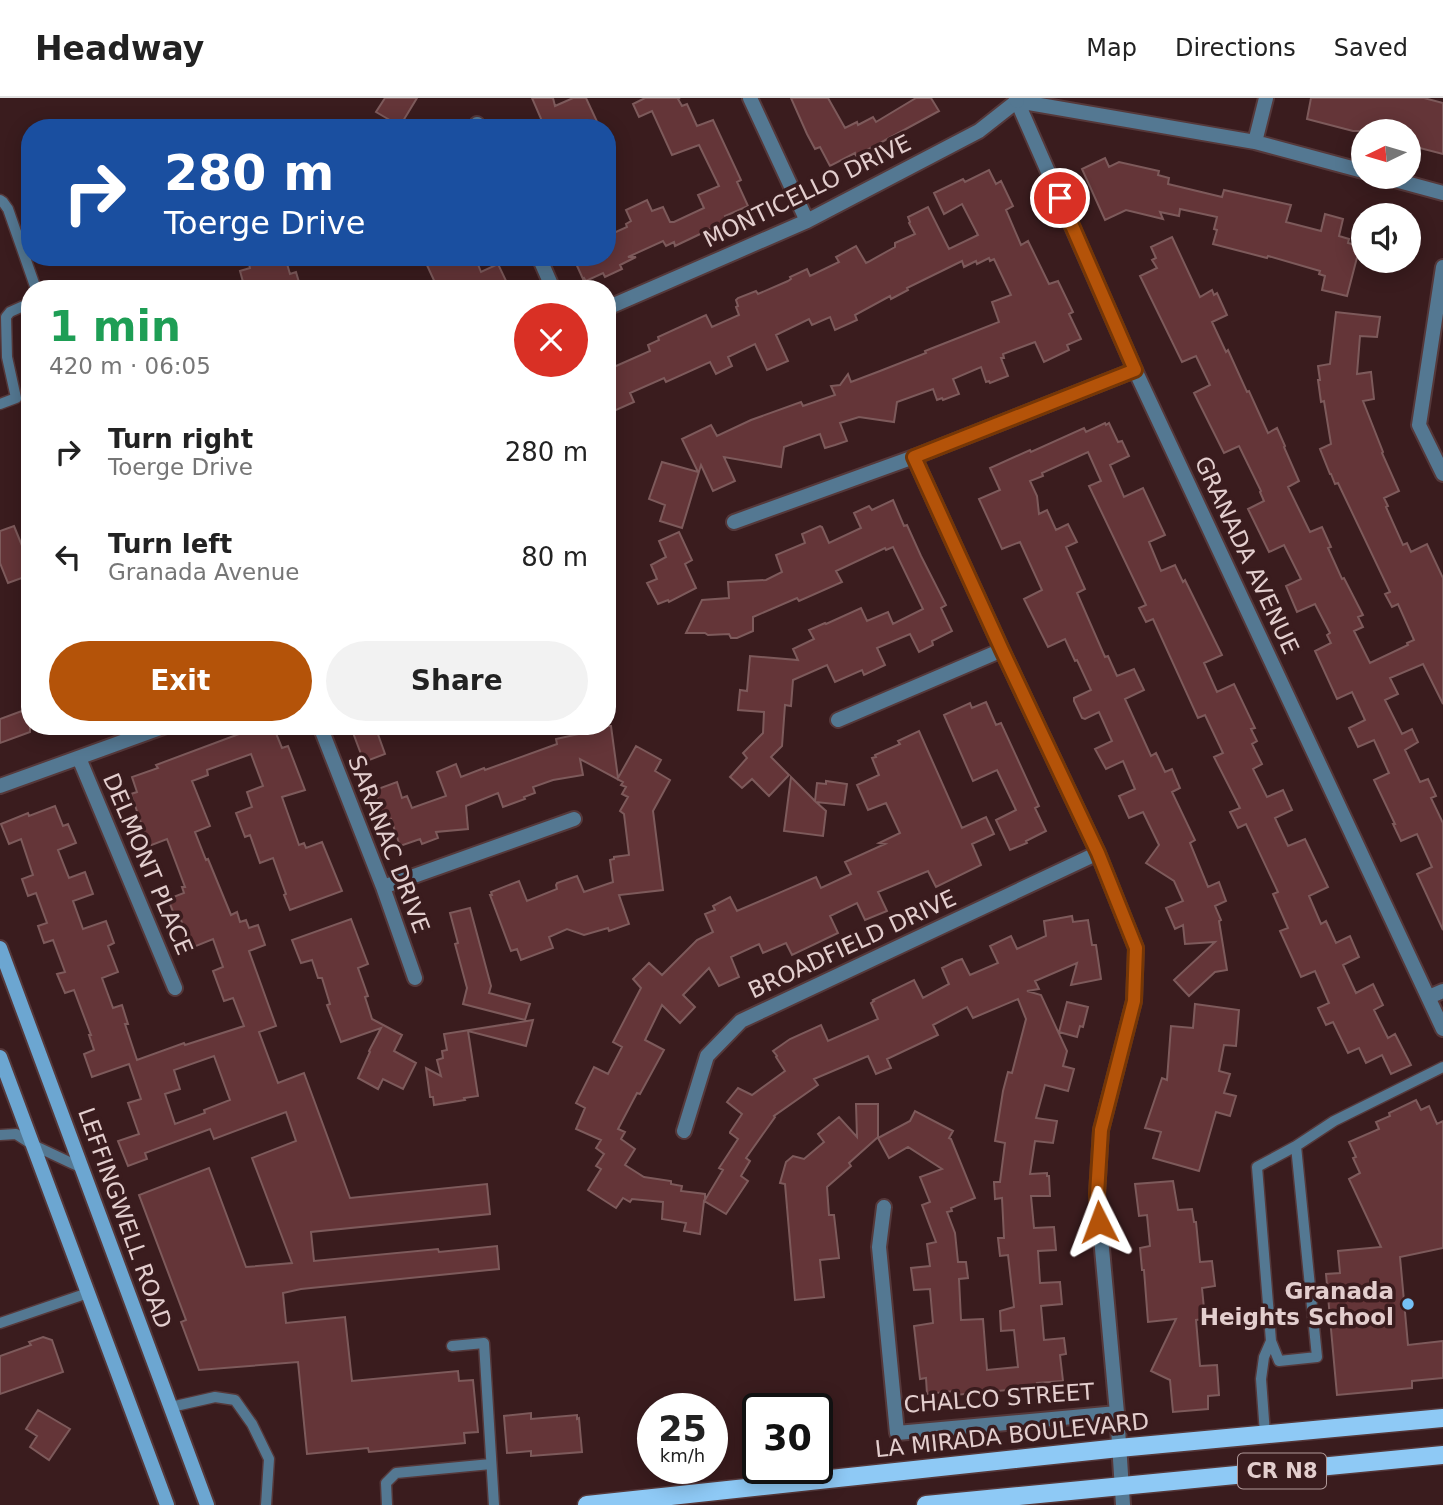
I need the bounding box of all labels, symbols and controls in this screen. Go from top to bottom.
text: Headway [35,29,204,68]
text: Map [1086,34,1137,62]
text: Directions [1175,34,1296,62]
text: Saved [1334,34,1408,62]
north arrow [1351,119,1421,189]
map controls [1351,119,1421,273]
street label: MONTICELLO DRIVE [699,129,915,253]
text: 280 m [164,145,334,202]
icon: right [49,147,140,238]
pin [1030,168,1090,228]
icon: arrive [1041,179,1079,217]
button: sound [1351,203,1421,273]
text: Toerge Drive [164,204,365,242]
text: 1 min [49,302,181,351]
button: close [514,303,588,377]
text: 420 m · 06:05 [49,353,211,379]
text: Turn right [108,424,253,454]
icon: right [49,433,87,471]
text: 280 m [505,437,588,467]
street label: GRANADA AVENUE [1190,452,1304,658]
text: Toerge Drive [108,454,253,480]
text: Turn left [108,529,232,559]
icon: left [49,538,87,576]
text: 80 m [521,542,588,572]
text: Granada Avenue [108,559,300,585]
button: Exit [49,641,312,721]
button: Share [326,641,588,721]
street label: SARANAC DRIVE [343,751,435,937]
street label: DELMONT PLACE [98,769,198,959]
street label: BROADFIELD DRIVE [744,884,960,1004]
street label: LEFFINGWELL ROAD [73,1104,177,1332]
position arrow [1062,1185,1136,1259]
place label: Granada Heights School [1200,1278,1394,1330]
marker: Granada Heights School [1400,1296,1416,1312]
street label: CHALCO STREET [903,1378,1096,1418]
speed limit sign: 30 [742,1393,833,1484]
street label: LA MIRADA BOULEVARD [874,1408,1150,1462]
text: 25 [658,1409,707,1449]
text: km/h [660,1445,705,1466]
road number: CR N8 [1238,1454,1326,1488]

